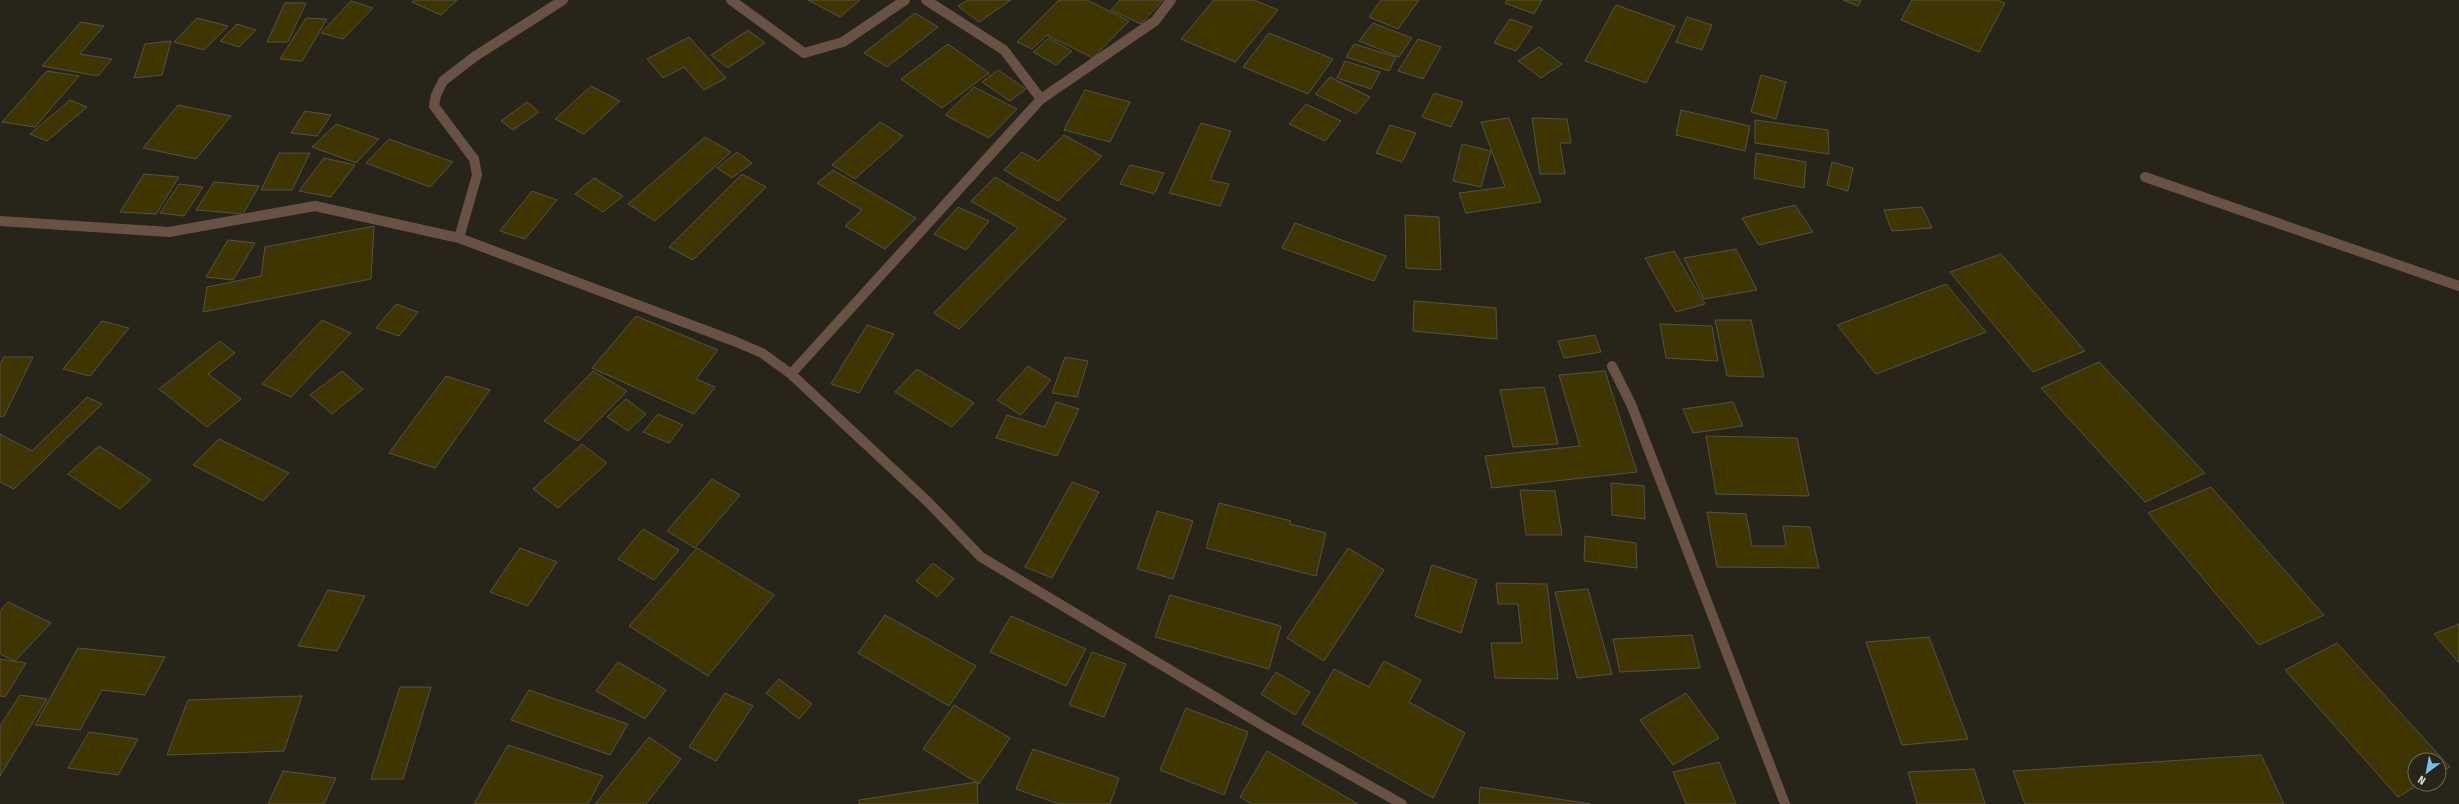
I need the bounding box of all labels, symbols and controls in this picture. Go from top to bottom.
north arrow [2407,752,2447,792]
text: N [2416,773,2428,787]

